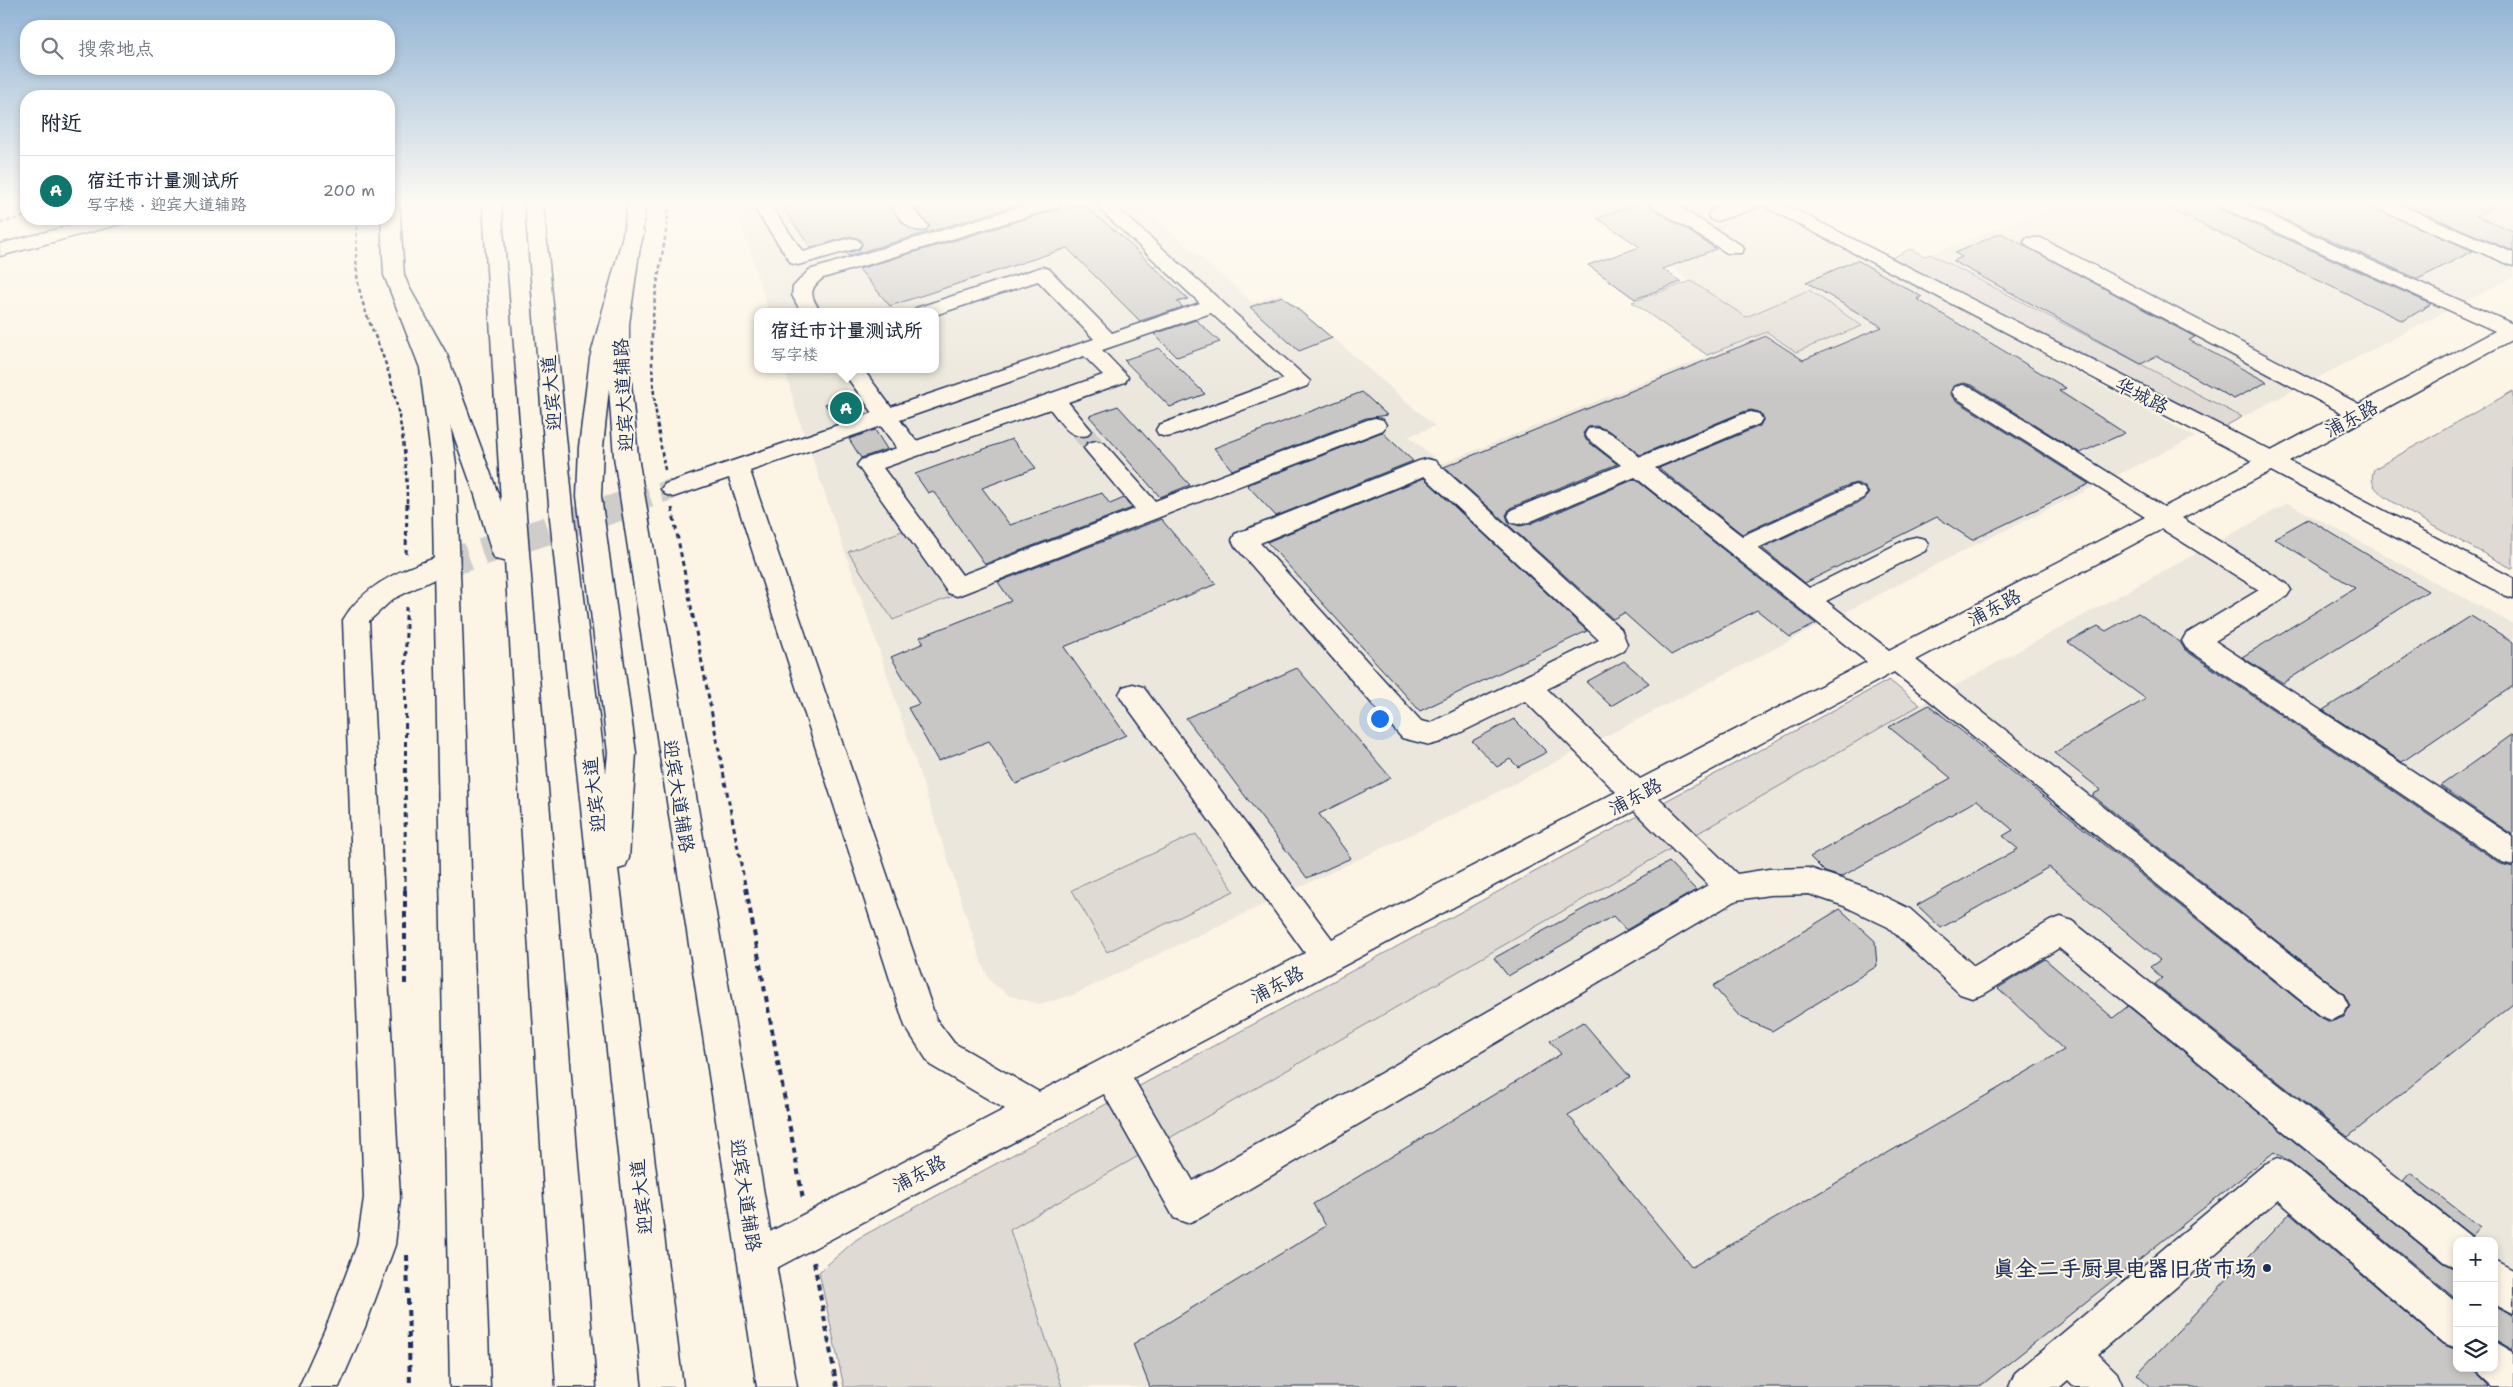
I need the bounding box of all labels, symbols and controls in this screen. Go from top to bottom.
search box [20,20,395,75]
icon: search [38,34,66,62]
text: 搜索地点 [78,36,154,61]
text: 附近 [40,109,82,137]
text: 宿迁市计量测试所 [87,168,239,193]
text: A [50,180,62,201]
text: 200 m [323,180,375,201]
text: 写字楼 · 迎宾大道辅路 [87,194,246,215]
popup [754,308,939,373]
text: 宿迁市计量测试所 [770,318,923,343]
street label: 迎宾大道辅路 [608,337,639,453]
text: 写字楼 [770,344,819,365]
street label: 迎宾大道 [536,354,567,432]
street label: 华城路 [2111,371,2173,420]
pin: A [830,389,862,427]
street label: 浦东路 [2320,394,2382,443]
street label: 浦东路 [1963,583,2025,632]
your location [1367,706,1393,732]
street label: 迎宾大道辅路 [657,738,700,854]
street label: 迎宾大道 [577,756,612,834]
street label: 浦东路 [1604,772,1666,821]
street label: 浦东路 [1246,960,1308,1009]
street label: 迎宾大道辅路 [724,1137,767,1253]
street label: 浦东路 [888,1149,950,1198]
street label: 迎宾大道 [624,1158,659,1236]
map controls [2453,1237,2498,1372]
button: + [2453,1237,2498,1282]
place label: 真全二手厨具电器旧货市场 [1993,1254,2257,1283]
marker: 真全二手厨具电器旧货市场 [2261,1262,2273,1274]
button: − [2453,1282,2498,1327]
button: layers [2453,1327,2498,1372]

